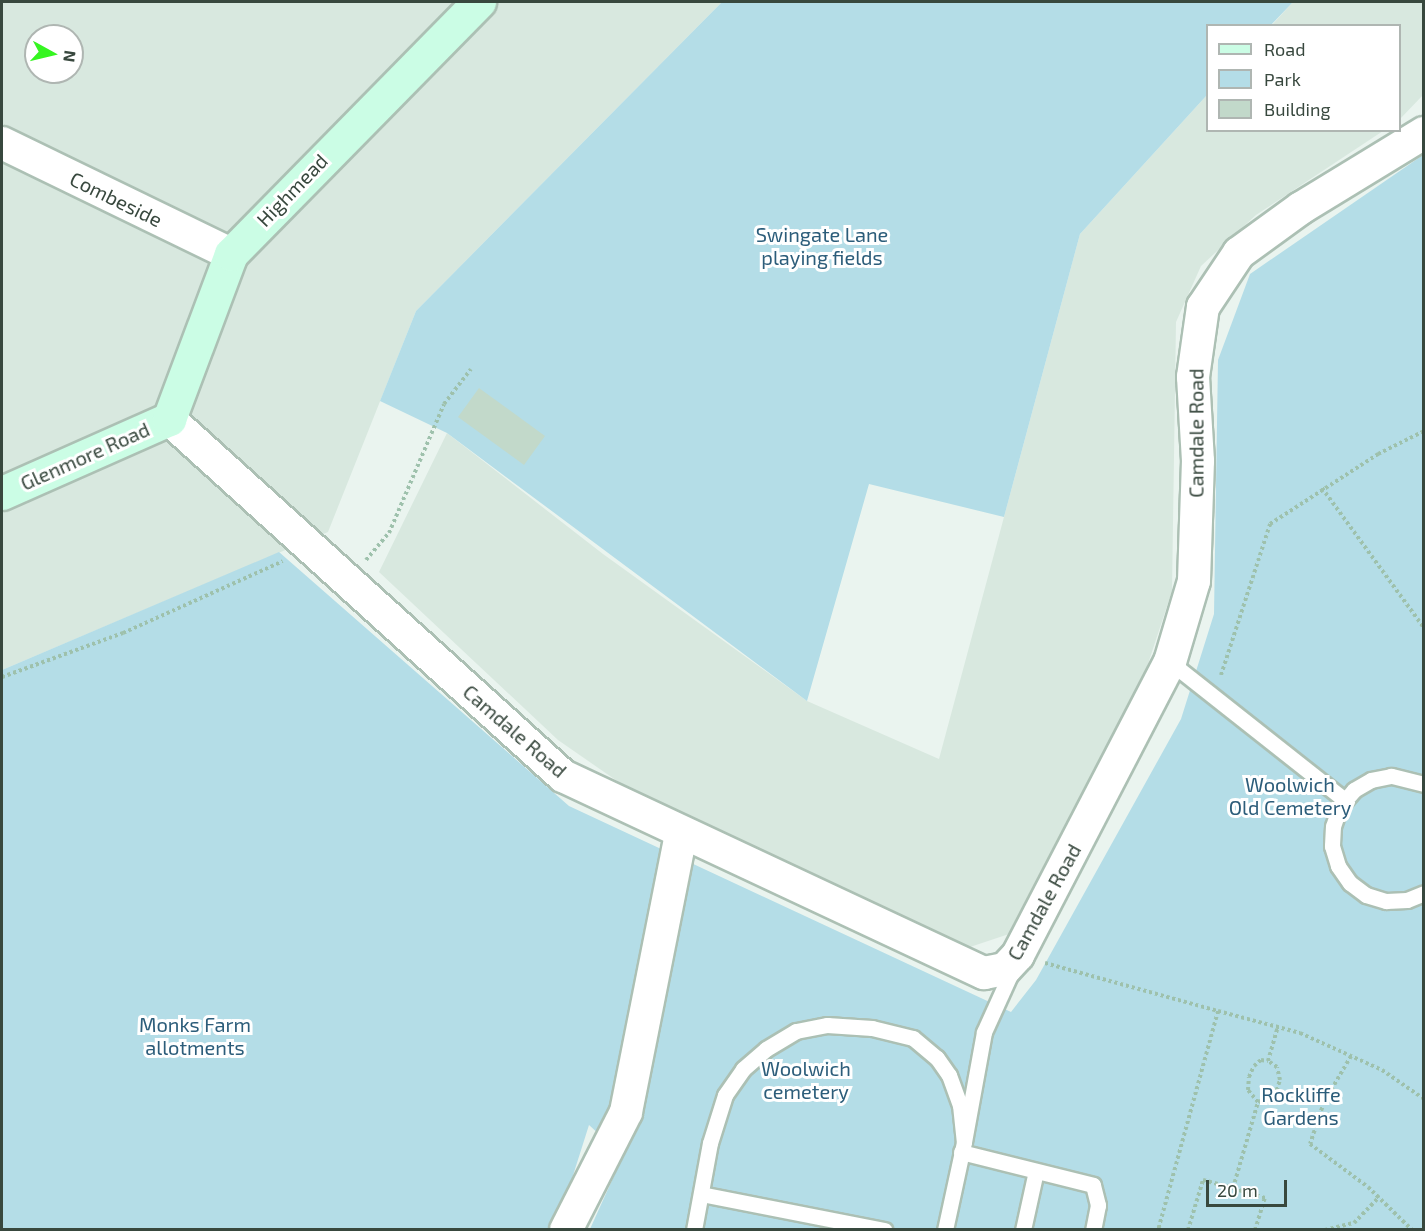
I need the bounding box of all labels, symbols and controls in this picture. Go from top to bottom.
north arrow [24,24,84,84]
legend [1206,24,1401,132]
text: Road [1264,38,1305,60]
text: N [60,49,81,63]
text: Park [1264,68,1301,90]
text: Building [1264,98,1331,120]
street label: Highmead [251,149,333,231]
street label: Combeside [66,166,166,232]
park label: Swingate Lane playing fields [756,222,888,269]
street label: Camdale Road [1184,368,1208,498]
street label: Glenmore Road [17,417,153,495]
street label: Camdale Road [458,679,572,783]
park label: Woolwich Old Cemetery [1229,773,1351,820]
street label: Camdale Road [1002,840,1086,964]
park label: Monks Farm allotments [139,1012,251,1059]
park label: Woolwich cemetery [761,1057,851,1104]
park label: Rockliffe Gardens [1261,1082,1341,1129]
scale bar [1209,1168,1290,1206]
text: 20 m [1217,1179,1258,1201]

